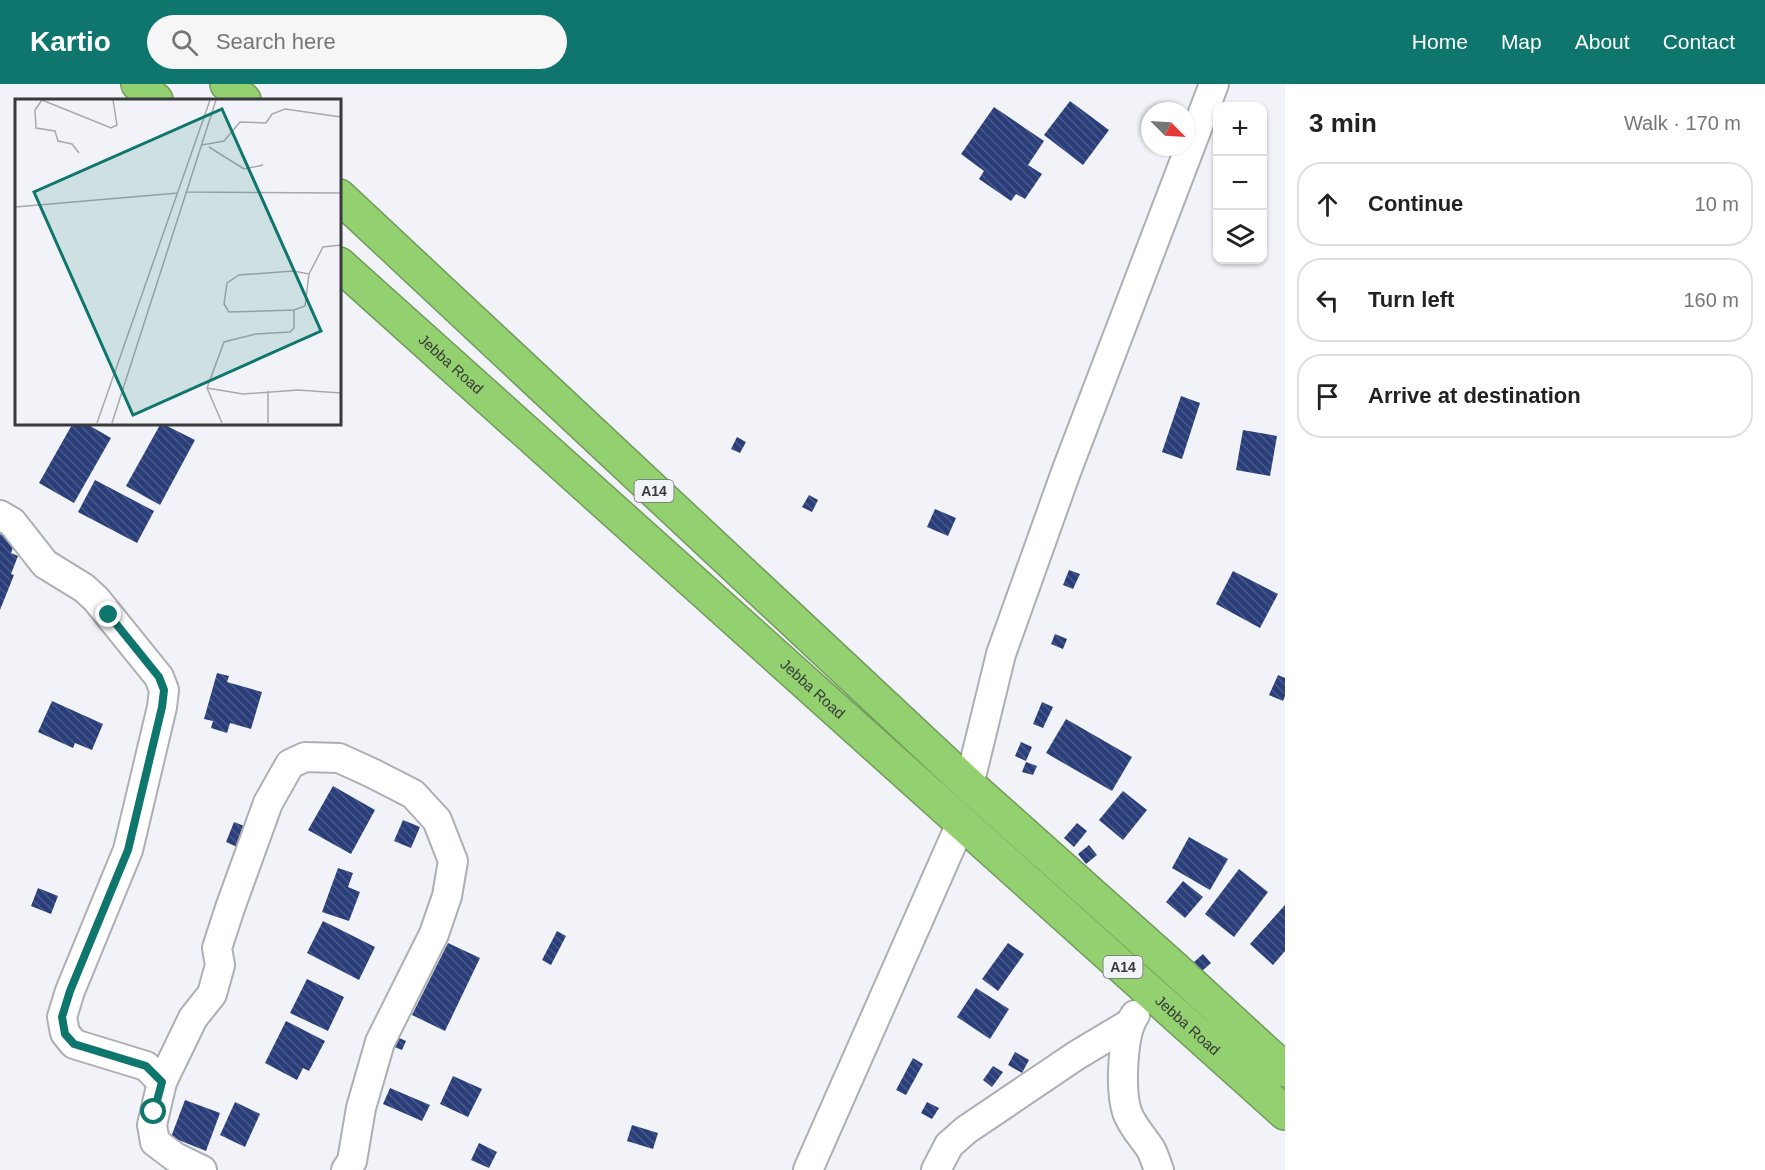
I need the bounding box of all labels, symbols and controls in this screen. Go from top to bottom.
search box [147,15,567,69]
text: Kartio [30,26,111,57]
icon: search [168,26,201,59]
text: Search here [216,29,336,54]
text: Home [1412,30,1468,53]
text: Map [1501,30,1542,53]
text: About [1575,30,1630,53]
text: Contact [1663,30,1735,53]
inset map [15,99,340,424]
north arrow [1141,102,1195,156]
map controls [1213,102,1267,264]
button: + [1213,102,1267,156]
text: 3 min [1309,108,1377,138]
text: Walk · 170 m [1624,112,1741,134]
button: − [1213,156,1267,210]
icon: ahead [1311,188,1344,221]
text: Continue [1368,191,1463,216]
text: 10 m [1695,193,1739,215]
button: layers [1213,210,1267,264]
icon: left [1311,284,1344,317]
text: Turn left [1368,287,1454,312]
text: 160 m [1683,289,1739,311]
street label: Jebba Road [415,330,487,397]
icon: arrive [1311,380,1344,413]
text: Arrive at destination [1368,383,1581,408]
road number: A14 [634,480,674,502]
route end [95,601,121,627]
street label: Jebba Road [777,655,848,722]
road number: A14 [1104,956,1142,978]
street label: Jebba Road [1152,992,1224,1058]
route start [140,1098,166,1124]

